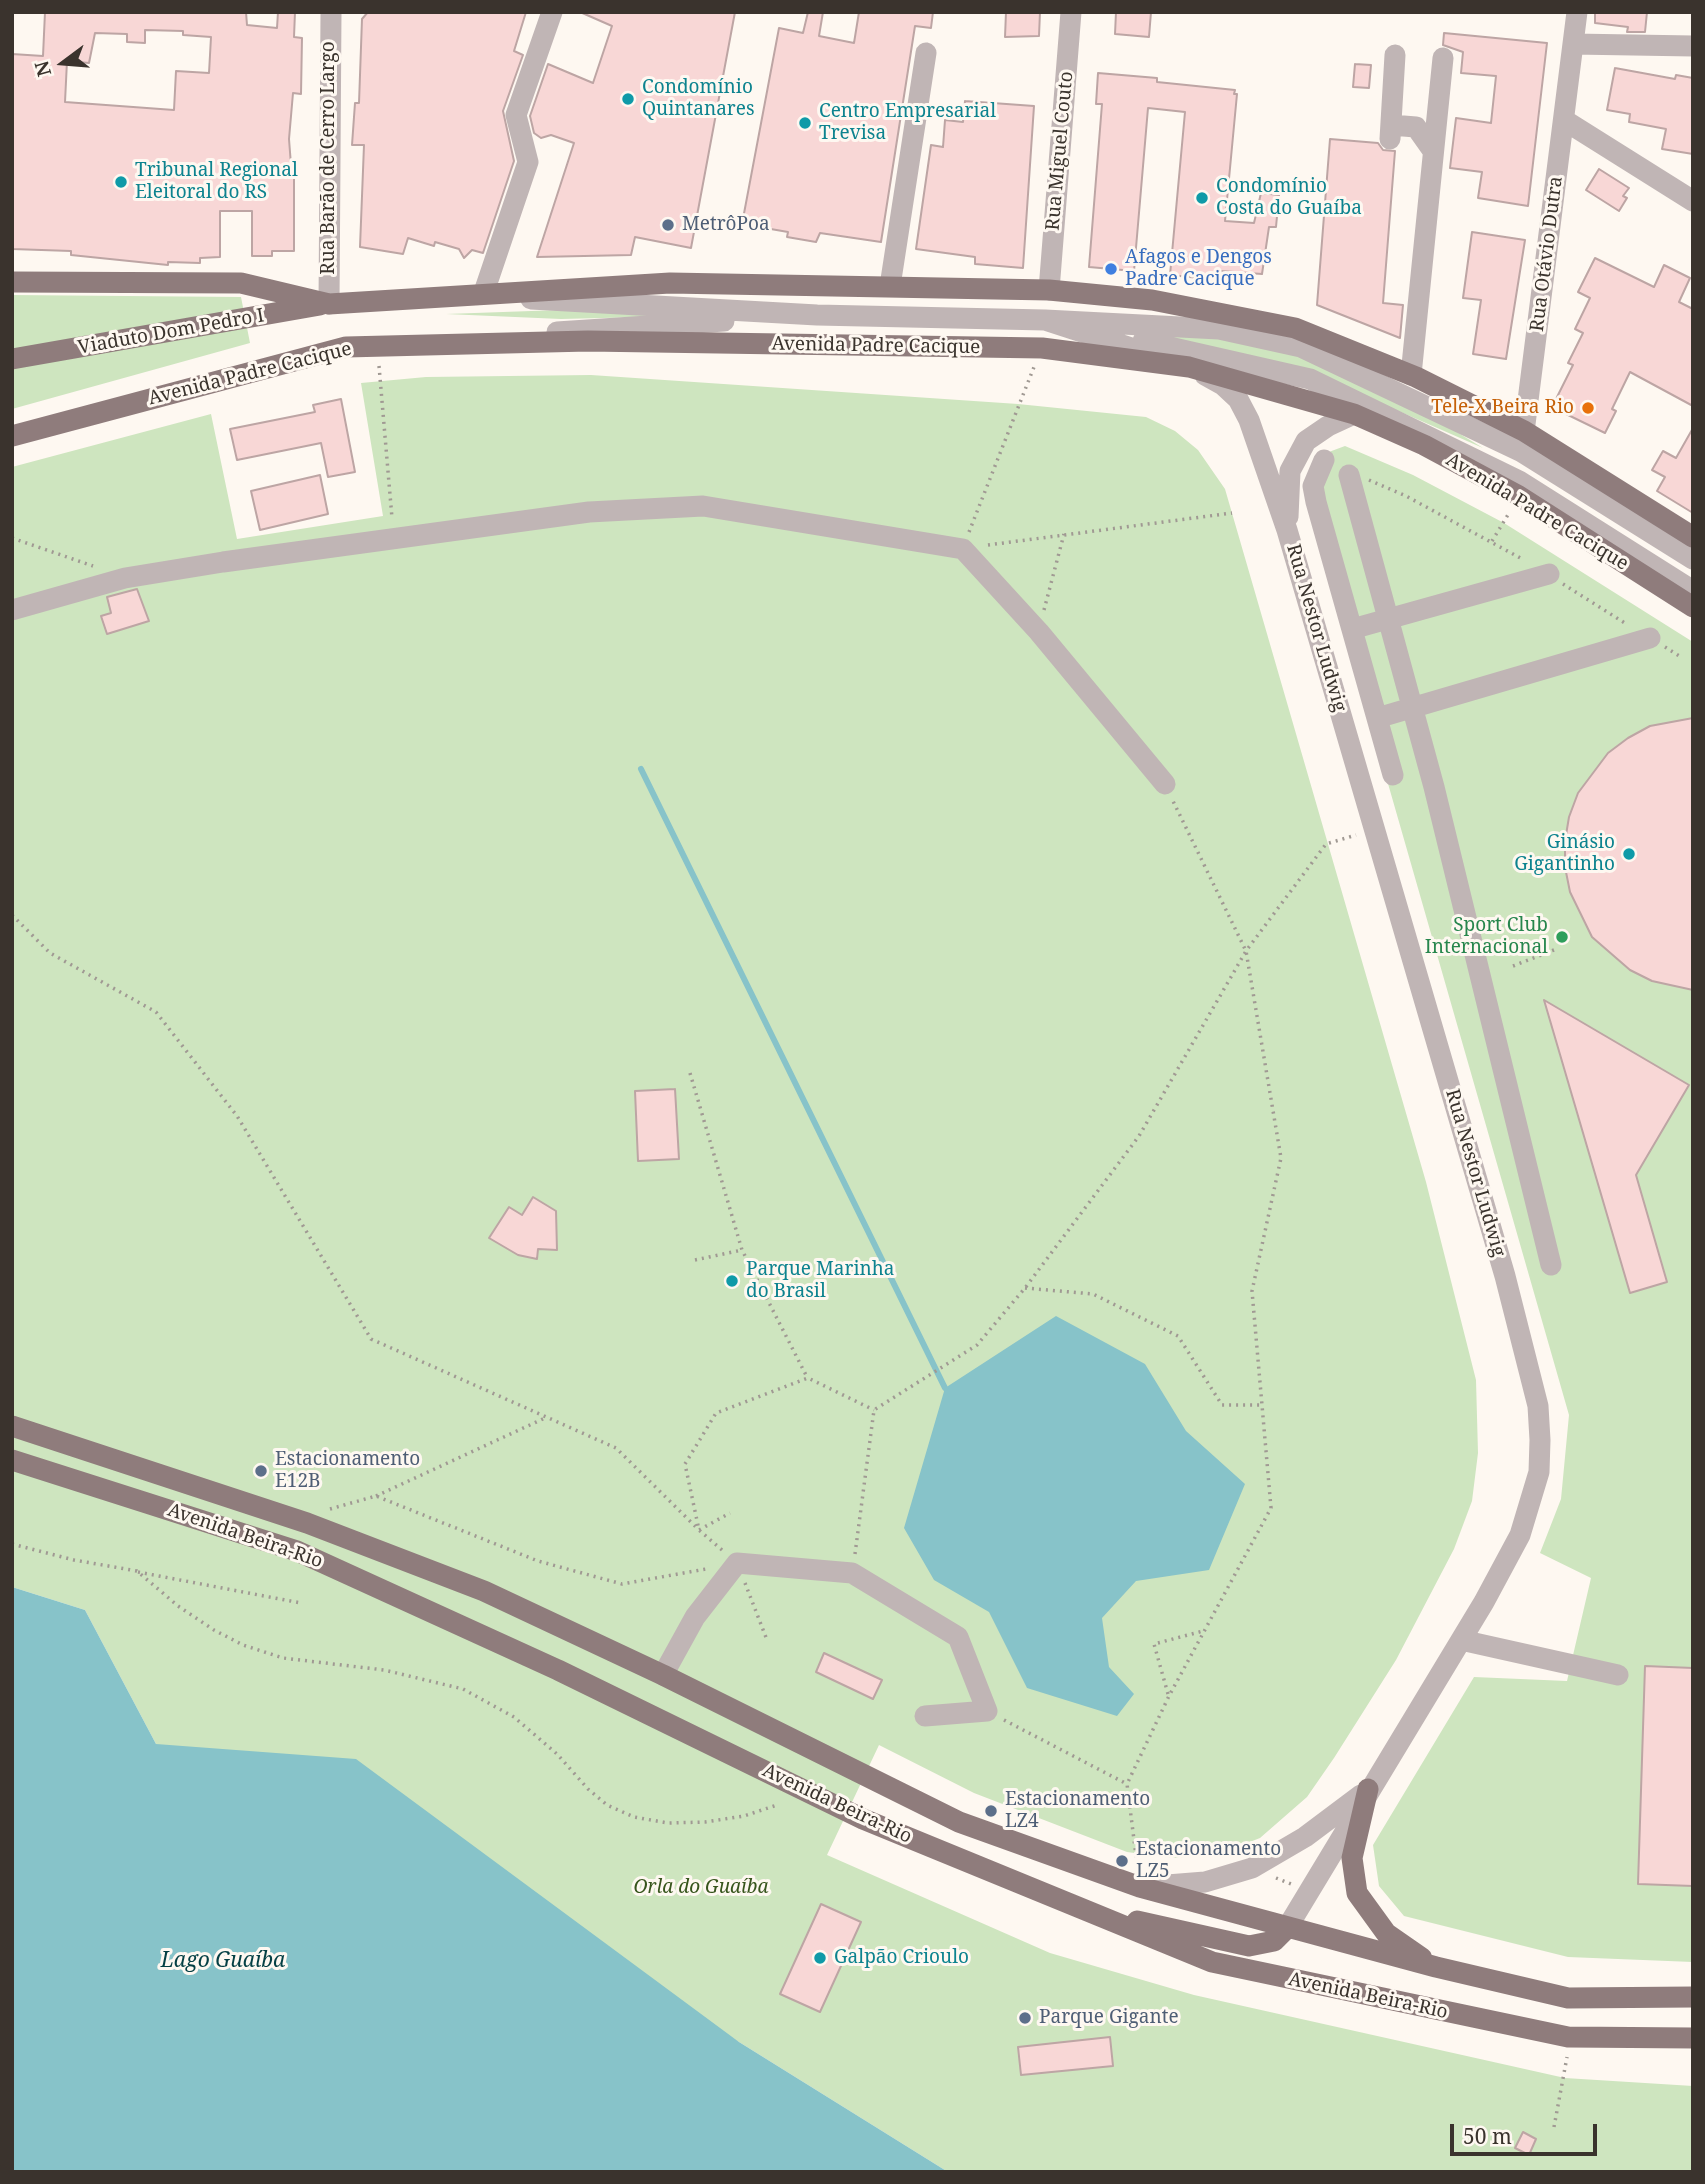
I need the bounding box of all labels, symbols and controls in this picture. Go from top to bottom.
north arrow [28,28,98,98]
street label: Rua Barão de Cerro Largo [318,41,340,275]
text: N [28,58,57,80]
street label: Rua Miguel Couto [1042,70,1078,232]
place label: Condomínio Quintanares [642,77,755,121]
marker: Condomínio Quintanares [620,91,636,107]
place label: Centro Empresarial Trevisa [819,101,996,145]
marker: Centro Empresarial Trevisa [797,115,813,131]
place label: Tribunal Regional Eleitoral do RS [135,160,298,204]
marker: Tribunal Regional Eleitoral do RS [113,174,129,190]
street label: Rua Otávio Dutra [1526,175,1568,333]
place label: Condomínio Costa do Guaíba [1216,176,1362,220]
marker: Condomínio Costa do Guaíba [1194,190,1210,206]
place label: MetrôPoa [682,214,770,236]
marker: MetrôPoa [660,217,676,233]
place label: Afagos e Dengos Padre Cacique [1125,247,1272,291]
marker: Afagos e Dengos Padre Cacique [1103,261,1119,277]
street label: Viaduto Dom Pedro I [76,304,266,360]
street label: Avenida Padre Cacique [771,333,981,359]
street label: Avenida Padre Cacique [146,338,354,410]
place label: Tele-X Beira Rio [1431,397,1574,419]
marker: Tele-X Beira Rio [1580,400,1596,416]
street label: Avenida Padre Cacique [1442,448,1632,576]
street label: Rua Nestor Ludwig [1281,542,1351,714]
place label: Ginásio Gigantinho [1514,832,1615,876]
marker: Ginásio Gigantinho [1621,846,1637,862]
place label: Sport Club Internacional [1425,915,1548,959]
marker: Sport Club Internacional [1554,929,1570,945]
street label: Rua Nestor Ludwig [1440,1087,1510,1259]
place label: Parque Marinha do Brasil [746,1259,895,1303]
marker: Parque Marinha do Brasil [724,1273,740,1289]
place label: Estacionamento E12B [275,1449,420,1493]
marker: Estacionamento E12B [253,1463,269,1479]
street label: Avenida Beira-Rio [165,1499,325,1573]
street label: Avenida Beira-Rio [759,1759,915,1849]
place label: Estacionamento LZ4 [1005,1789,1150,1833]
marker: Estacionamento LZ4 [983,1803,999,1819]
place label: Estacionamento LZ5 [1136,1839,1281,1883]
marker: Estacionamento LZ5 [1114,1853,1130,1869]
park label: Orla do Guaíba [634,1877,768,1899]
place label: Galpão Crioulo [834,1947,969,1969]
water label: Lago Guaíba [161,1948,285,1974]
marker: Galpão Crioulo [812,1950,828,1966]
street label: Avenida Beira-Rio [1286,1968,1450,2024]
place label: Parque Gigante [1039,2007,1179,2029]
marker: Parque Gigante [1017,2010,1033,2026]
scale bar [1453,2110,1600,2154]
text: 50 m [1463,2122,1512,2150]

